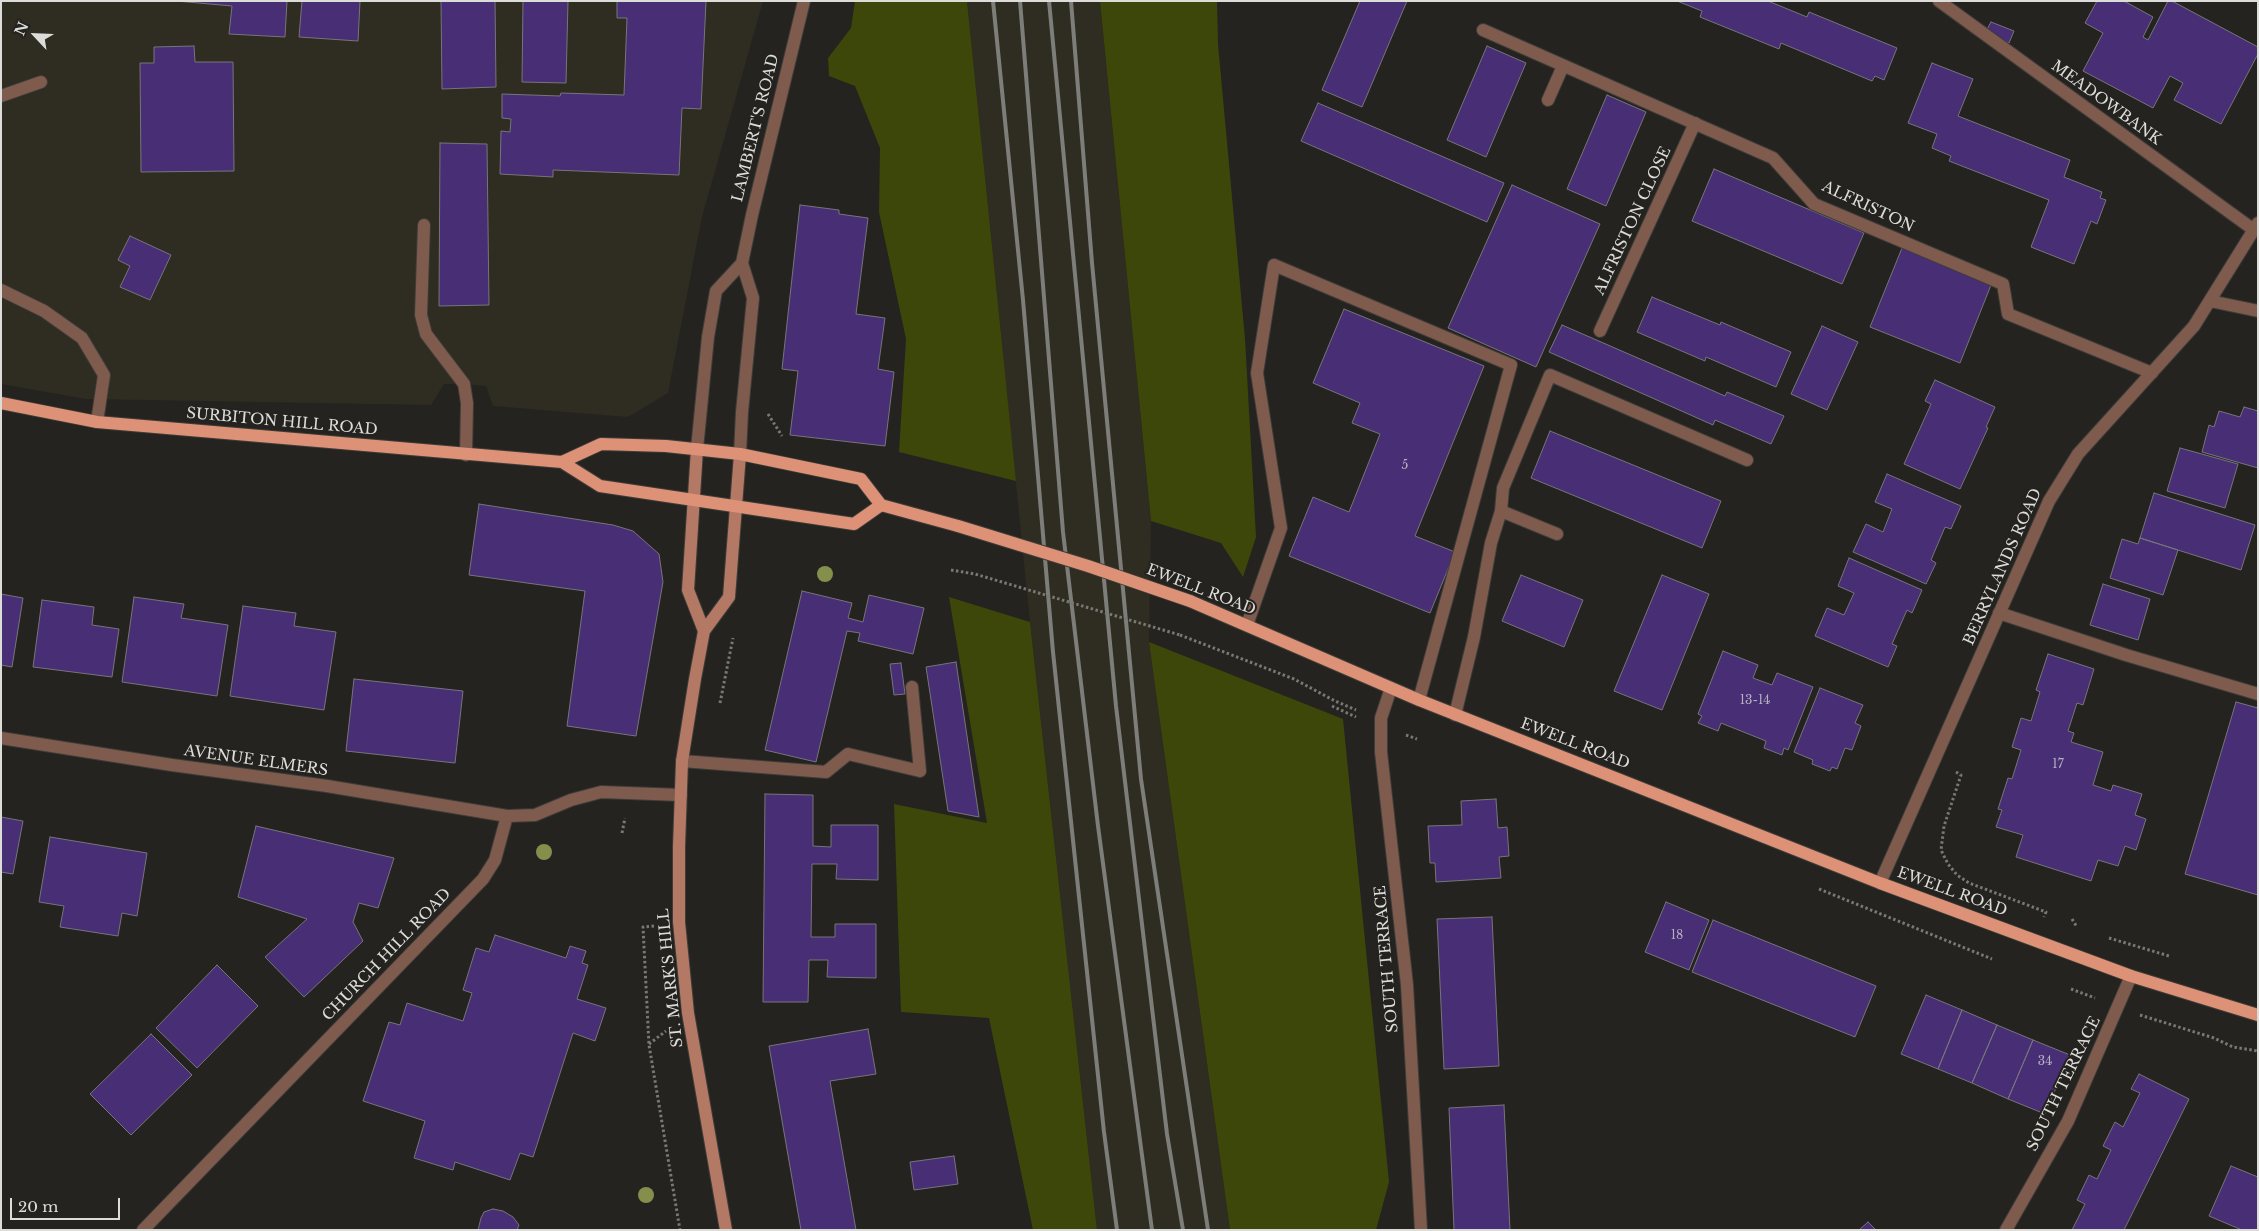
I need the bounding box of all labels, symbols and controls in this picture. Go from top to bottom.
north arrow [10,10,60,60]
text: N [10,19,32,38]
street label: LAMBERT'S ROAD [729,52,783,204]
street label: MEADOWBANK [2047,57,2165,149]
street label: ALFRISTON CLOSE [1591,144,1675,298]
street label: ALFRISTON [1819,178,1917,236]
street label: SURBITON HILL ROAD [186,405,378,439]
house number: 5 [1402,459,1408,473]
street label: BERRYLANDS ROAD [1960,486,2046,648]
street label: EWELL ROAD [1144,561,1258,619]
house number: 13-14 [1740,694,1770,708]
street label: EWELL ROAD [1518,715,1632,773]
street label: AVENUE ELMERS [183,742,329,780]
house number: 17 [2052,758,2064,772]
street label: EWELL ROAD [1895,864,2009,920]
street label: CHURCH HILL ROAD [319,885,455,1025]
street label: SOUTH TERRACE [1372,885,1402,1033]
street label: ST. MARK'S HILL [655,908,687,1048]
house number: 18 [1671,929,1683,943]
street label: SOUTH TERRACE [2024,1014,2104,1154]
house number: 34 [2038,1055,2052,1069]
scale bar [12,1188,122,1220]
text: 20 m [18,1197,58,1216]

